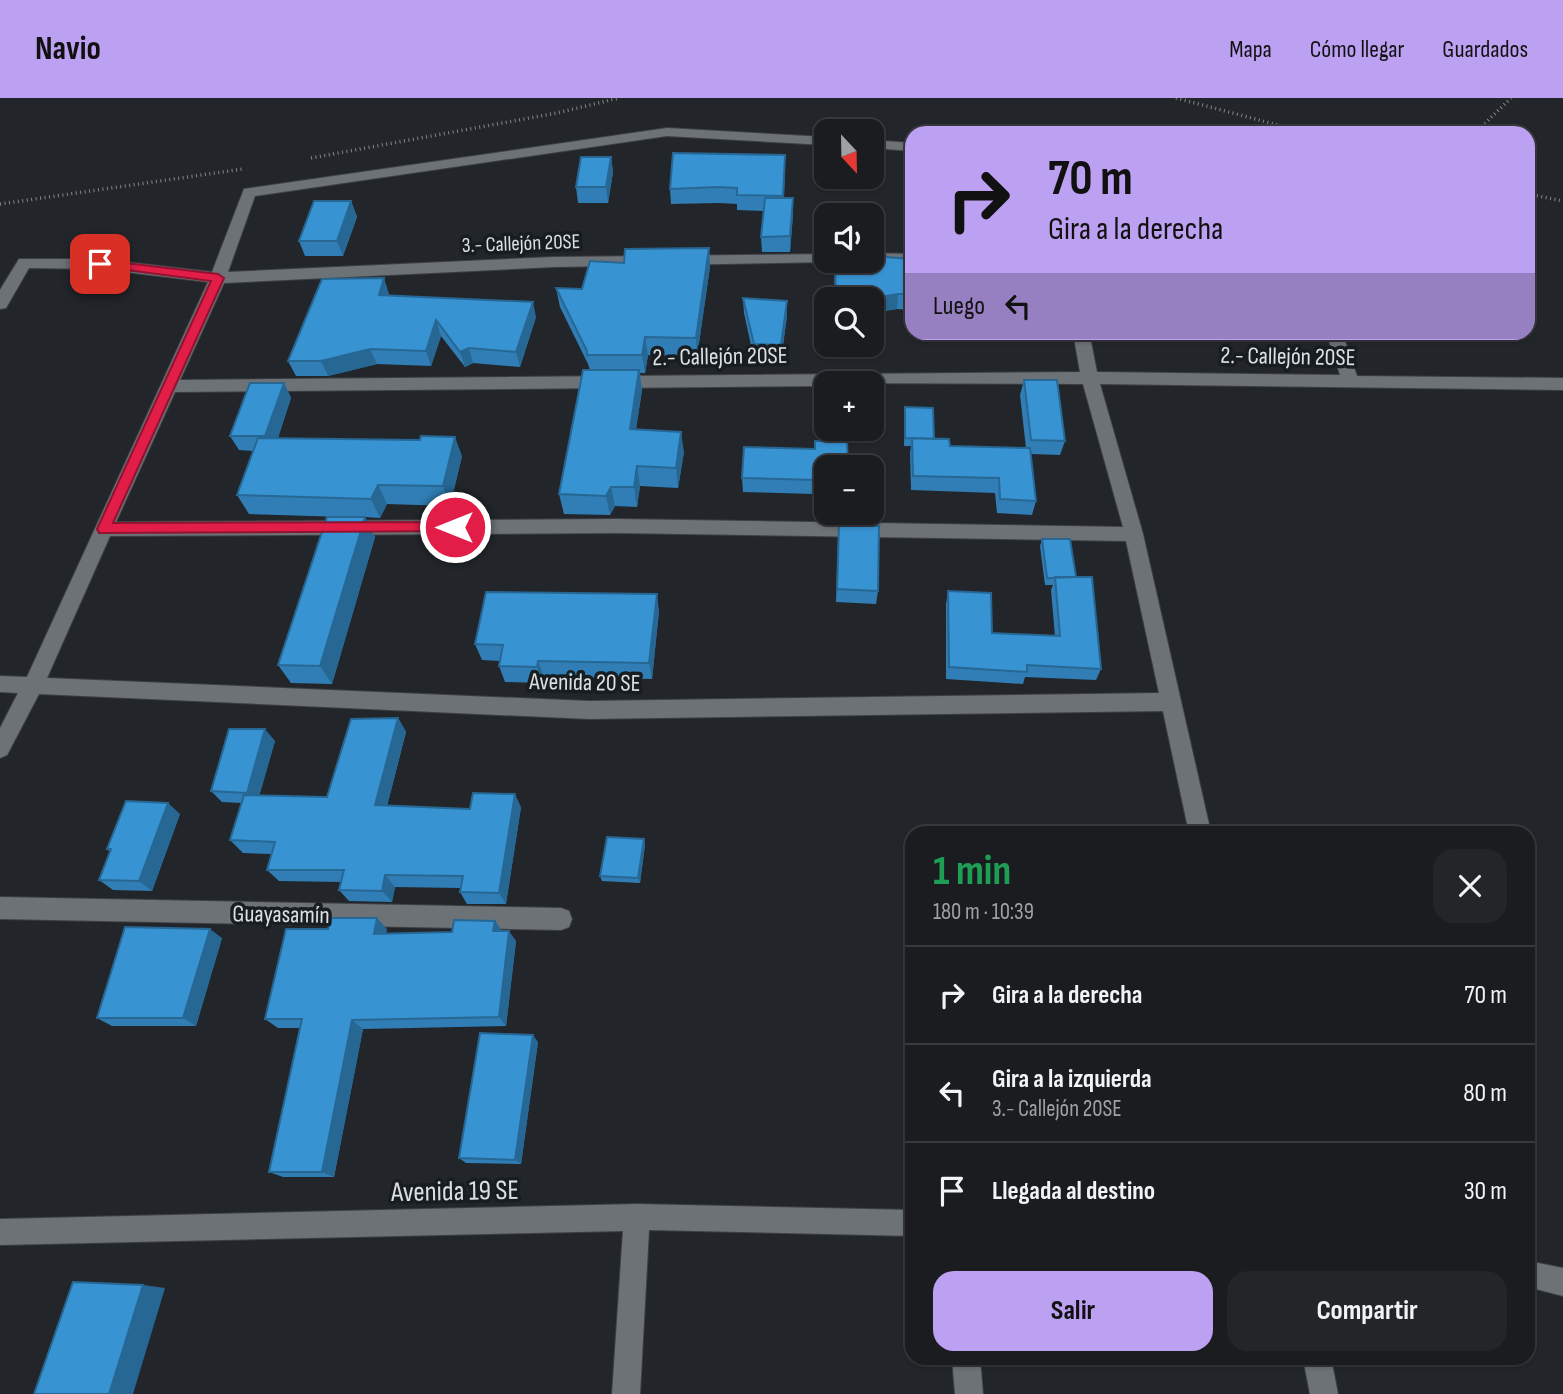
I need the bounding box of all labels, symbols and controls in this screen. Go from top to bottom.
text: Navio [35,29,101,69]
text: Mapa [1229,35,1272,64]
text: Cómo llegar [1310,35,1404,64]
text: Guardados [1442,35,1528,64]
north arrow [814,119,884,189]
map controls [814,119,884,525]
text: 70 m [1048,150,1133,209]
icon: right [933,154,1024,245]
button: sound [814,203,884,273]
text: Gira a la derecha [1048,210,1223,249]
street label: 3.- Callejón 20SE [461,229,581,258]
pin [70,234,130,294]
icon: arrive [81,245,119,283]
button: search [814,287,884,357]
icon: left [999,287,1037,325]
text: Luego [933,291,985,322]
street label: 2.- Callejón 20SE [652,341,788,372]
street label: 2.- Callejón 20SE [1220,341,1356,372]
button: + [814,371,884,441]
button: − [814,455,884,525]
position arrow [418,490,492,564]
street label: Avenida 20 SE [528,667,641,698]
text: 1 min [933,846,1011,897]
button: close [1433,849,1507,923]
text: 180 m · 10:39 [933,898,1034,926]
street label: Guayasamín [232,899,330,930]
icon: right [933,976,971,1014]
text: Gira a la derecha [992,980,1142,1011]
text: 70 m [1464,980,1507,1011]
text: Gira a la izquierda [992,1064,1152,1095]
icon: left [933,1074,971,1112]
text: 80 m [1463,1078,1507,1109]
text: 3.- Callejón 20SE [992,1095,1122,1123]
icon: arrive [933,1172,971,1210]
street label: Avenida 19 SE [390,1174,519,1209]
text: Llegada al destino [992,1176,1155,1207]
text: 30 m [1464,1176,1507,1207]
button: Salir [933,1271,1213,1351]
button: Compartir [1227,1271,1507,1351]

